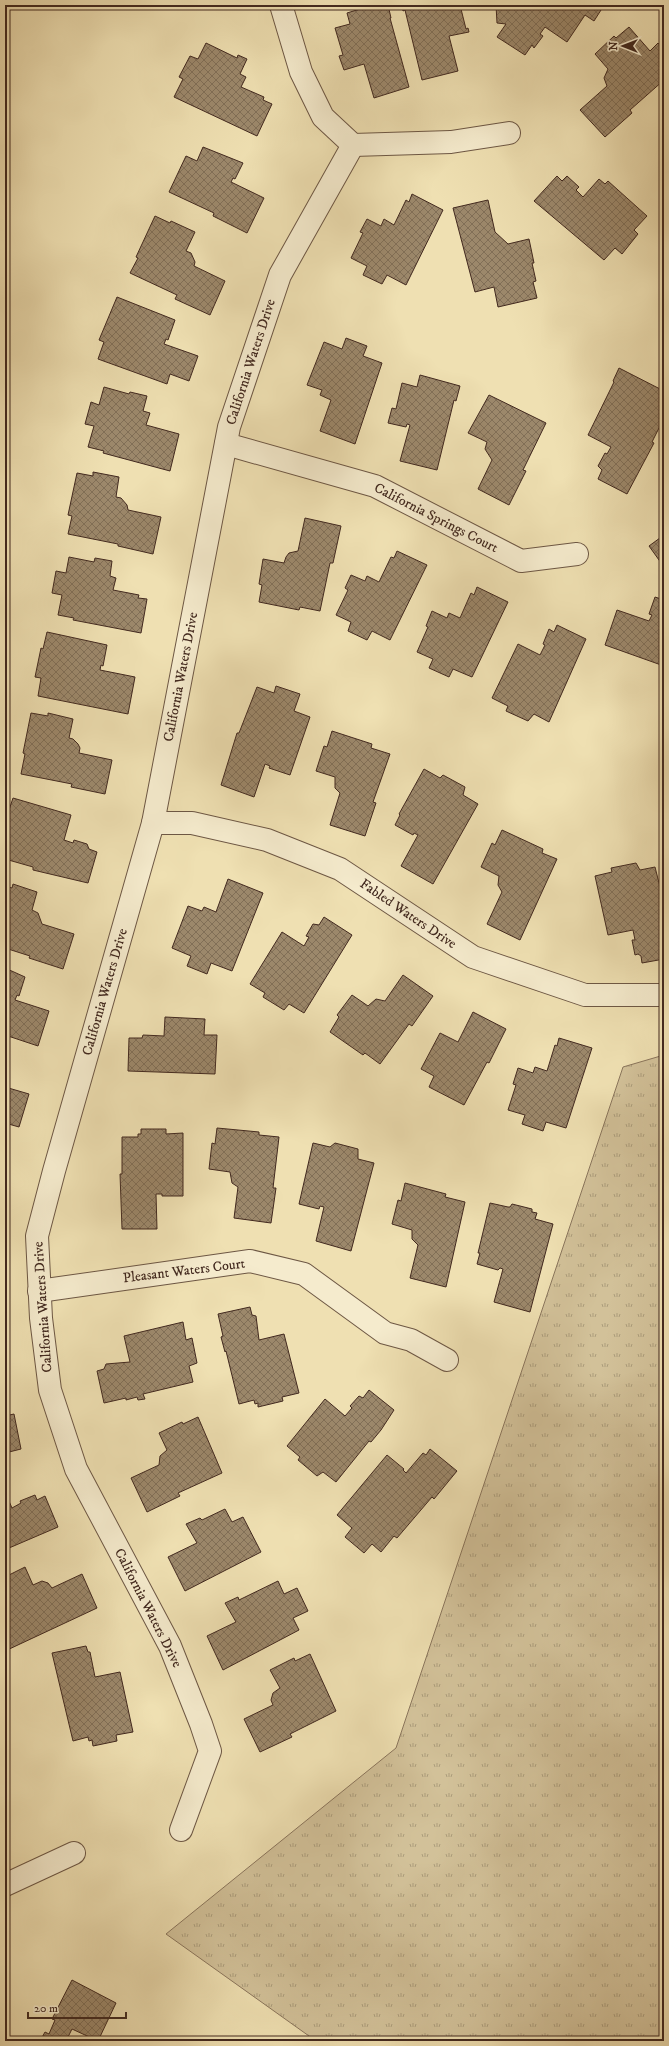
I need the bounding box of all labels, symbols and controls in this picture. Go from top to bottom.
north arrow [603,26,643,66]
text: N [607,41,621,51]
street label: California Waters Drive [222,296,280,427]
street label: California Springs Court [371,479,501,557]
street label: California Waters Drive [160,611,202,743]
street label: Fabled Waters Drive [356,875,460,953]
street label: California Waters Drive [78,926,132,1058]
street label: California Waters Drive [29,1241,57,1373]
street label: Pleasant Waters Court [122,1255,247,1287]
street label: California Waters Drive [110,1545,186,1671]
scale bar [28,1994,126,2020]
text: 20 m [34,2001,58,2016]

